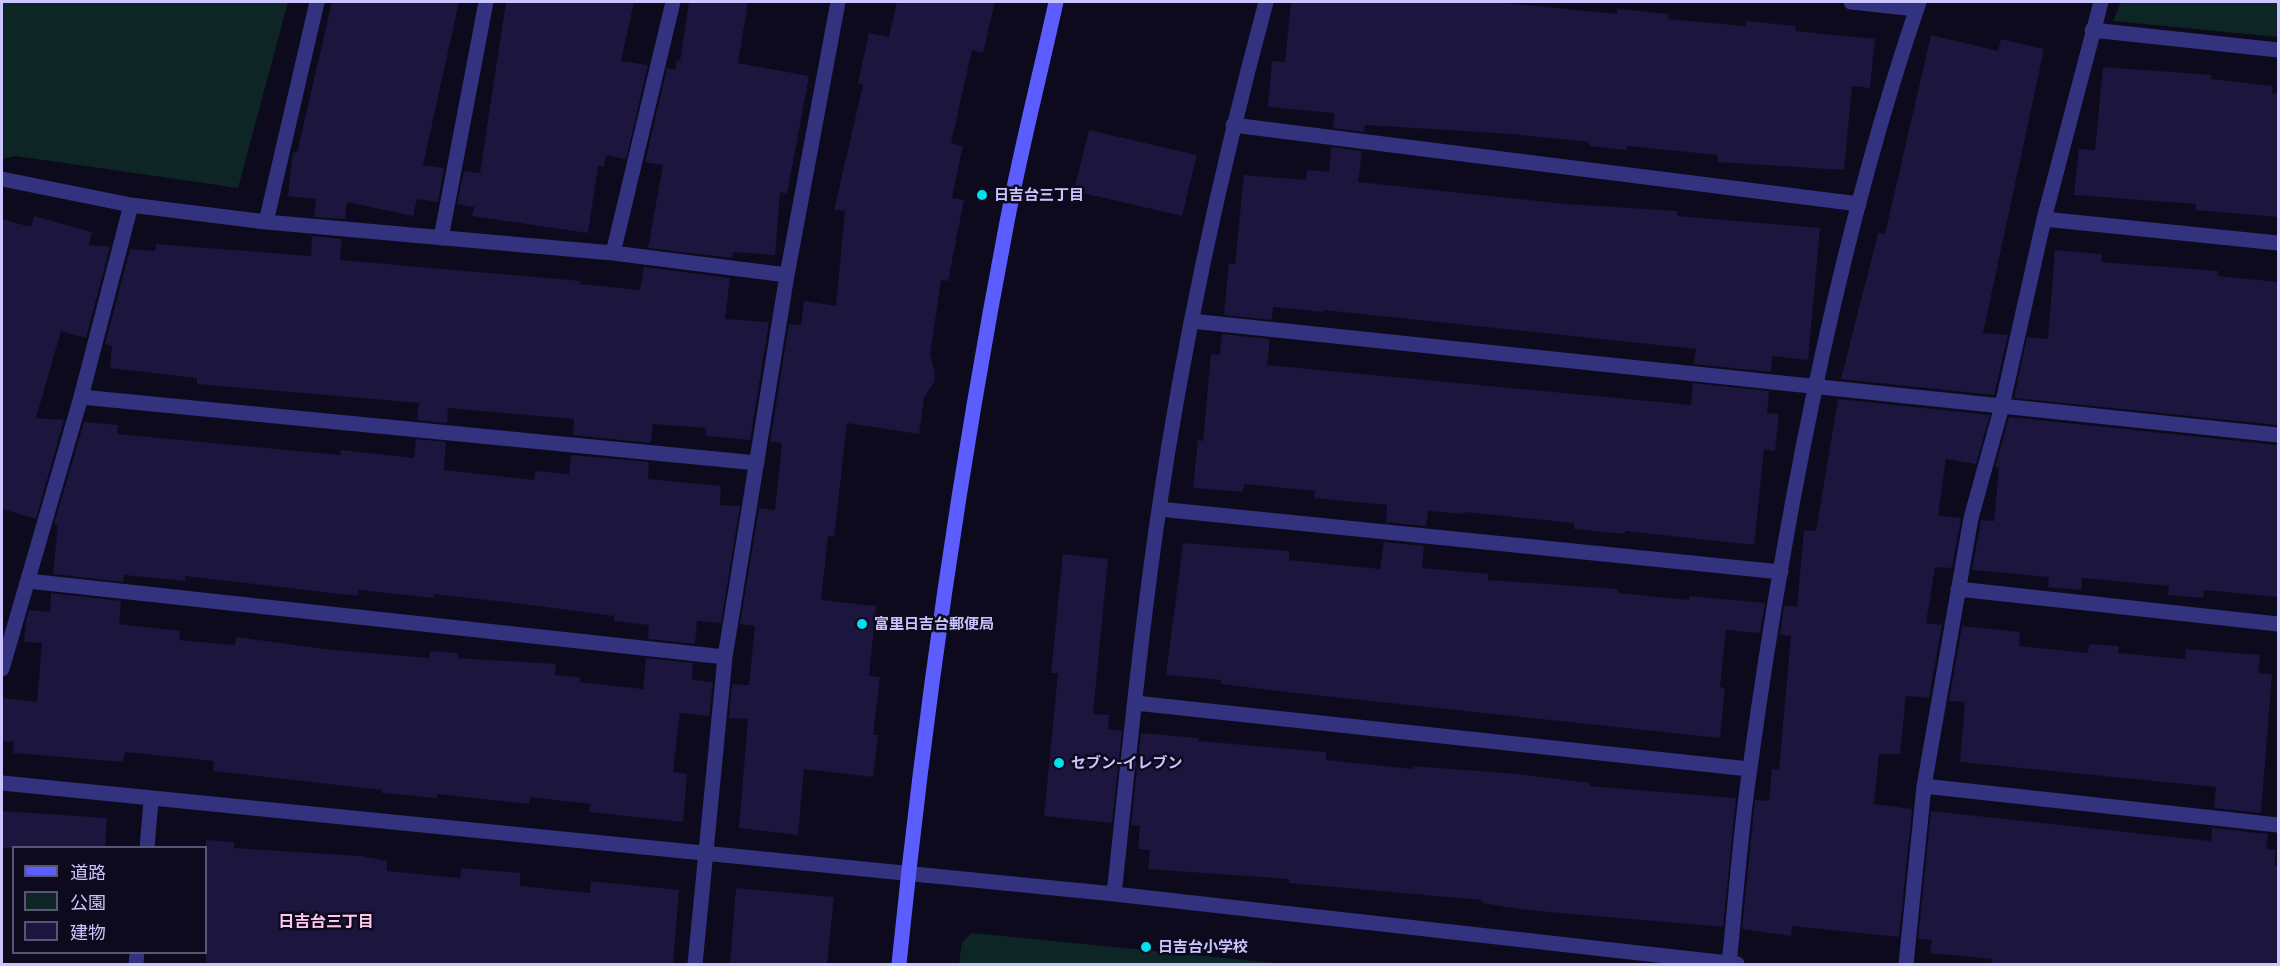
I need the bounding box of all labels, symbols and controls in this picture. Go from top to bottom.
place label: 日吉台三丁目 [994,186,1084,204]
marker: 日吉台三丁目 [975,188,989,202]
place label: 富里日吉台郵便局 [874,615,994,633]
marker: 富里日吉台郵便局 [855,617,869,631]
place label: セブン-イレブン [1071,754,1183,772]
marker: セブン-イレブン [1052,756,1066,770]
legend [12,846,207,954]
text: 道路 [70,861,106,884]
text: 公園 [70,891,106,914]
district label: 日吉台三丁目 [278,912,374,932]
text: 建物 [70,921,106,944]
place label: 日吉台小学校 [1158,938,1248,956]
marker: 日吉台小学校 [1139,940,1153,954]

